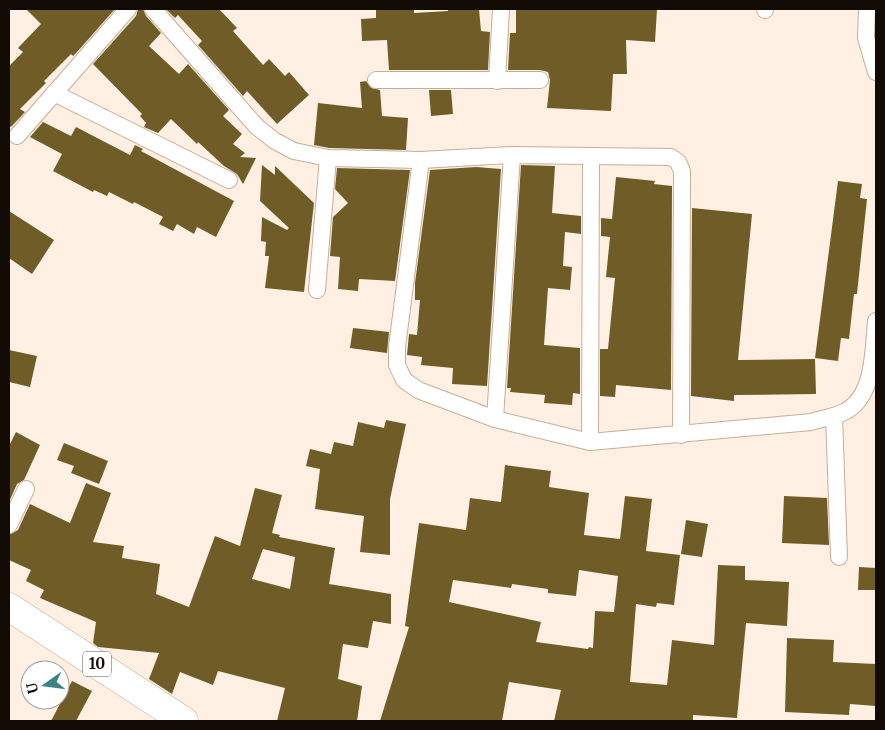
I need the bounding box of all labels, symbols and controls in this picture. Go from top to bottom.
road number: 10 [83,652,111,676]
north arrow [20,660,70,710]
text: U [22,680,42,695]

